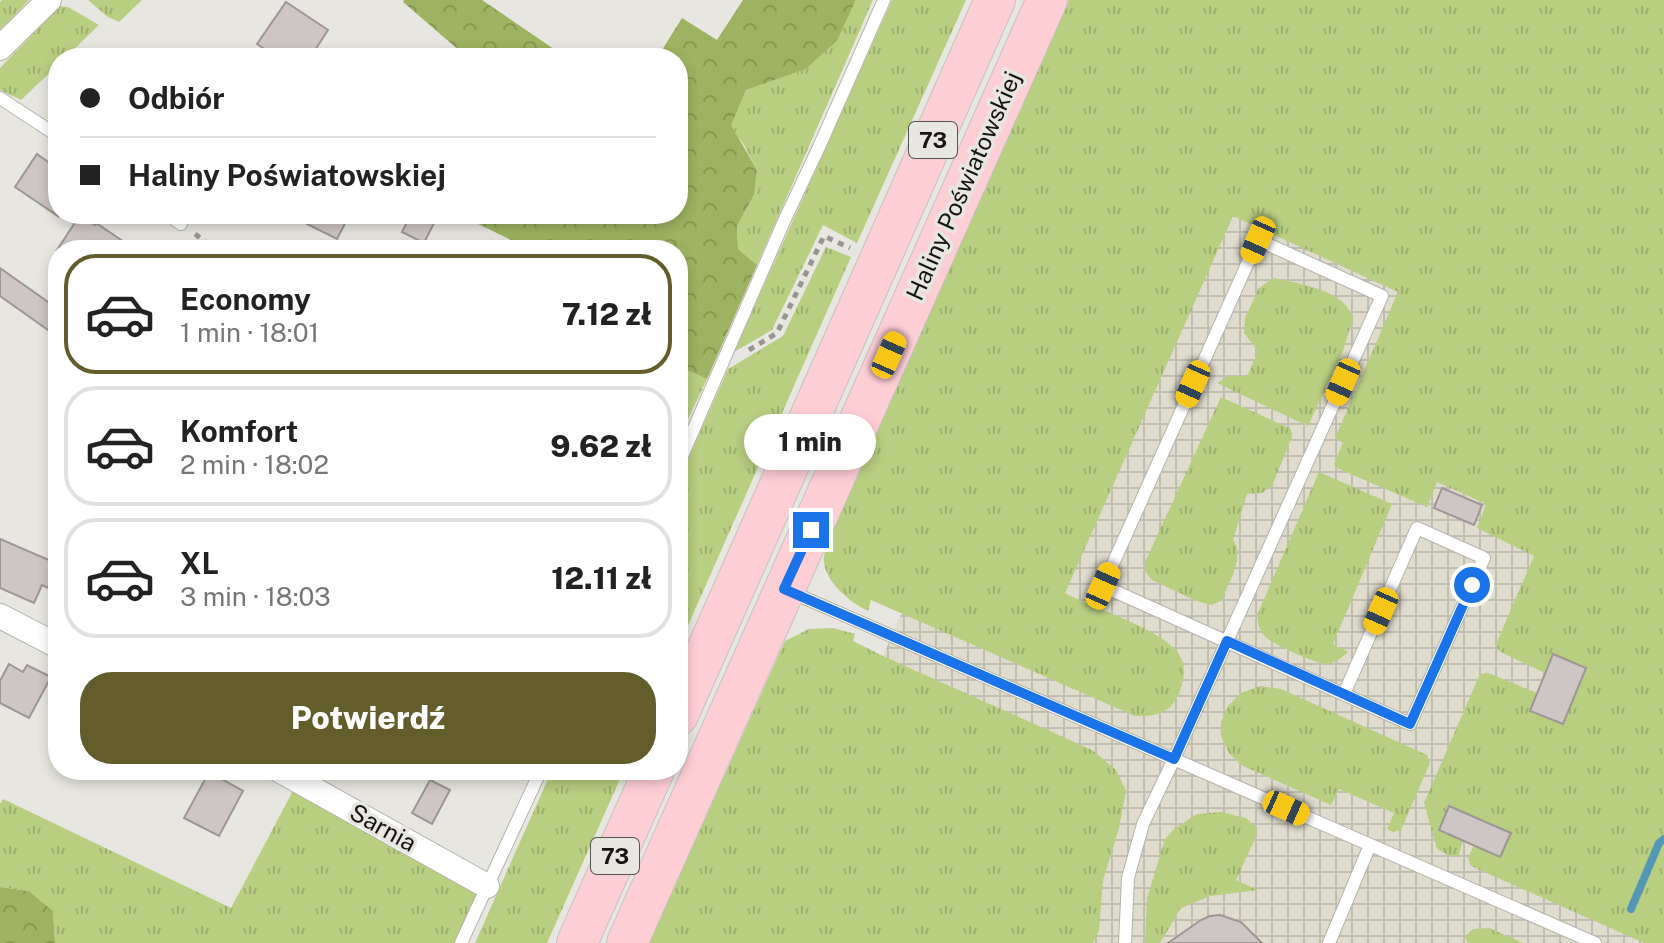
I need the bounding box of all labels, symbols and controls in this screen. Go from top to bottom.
street label: Haliny Poświatowskiej [900,67,1026,304]
text: Odbiór [128,80,225,116]
road number: 73 [909,122,957,158]
text: Haliny Poświatowskiej [128,157,446,193]
car [1237,213,1279,267]
icon: car [84,278,156,350]
text: Economy [180,281,311,317]
text: 7.12 zł [562,296,652,332]
text: 1 min · 18:01 [180,317,319,348]
car [868,328,910,382]
car [1322,355,1364,409]
car [1172,357,1214,411]
icon: car [84,410,156,482]
text: Komfort [180,413,298,449]
callout: 1 min [745,414,877,470]
text: 1 min [778,426,842,457]
text: 9.62 zł [550,428,652,464]
text: 2 min · 18:02 [180,449,329,480]
route end [793,512,829,548]
icon: car [84,542,156,614]
text: XL [180,545,219,581]
car [1082,559,1124,613]
text: 12.11 zł [551,560,652,596]
route start [1454,567,1490,603]
text: 3 min · 18:03 [180,581,331,612]
car [1360,584,1402,638]
button: Potwierdź [80,672,656,764]
car [1259,787,1313,829]
street label: Sarnia [345,797,422,857]
road number: 73 [591,838,639,874]

